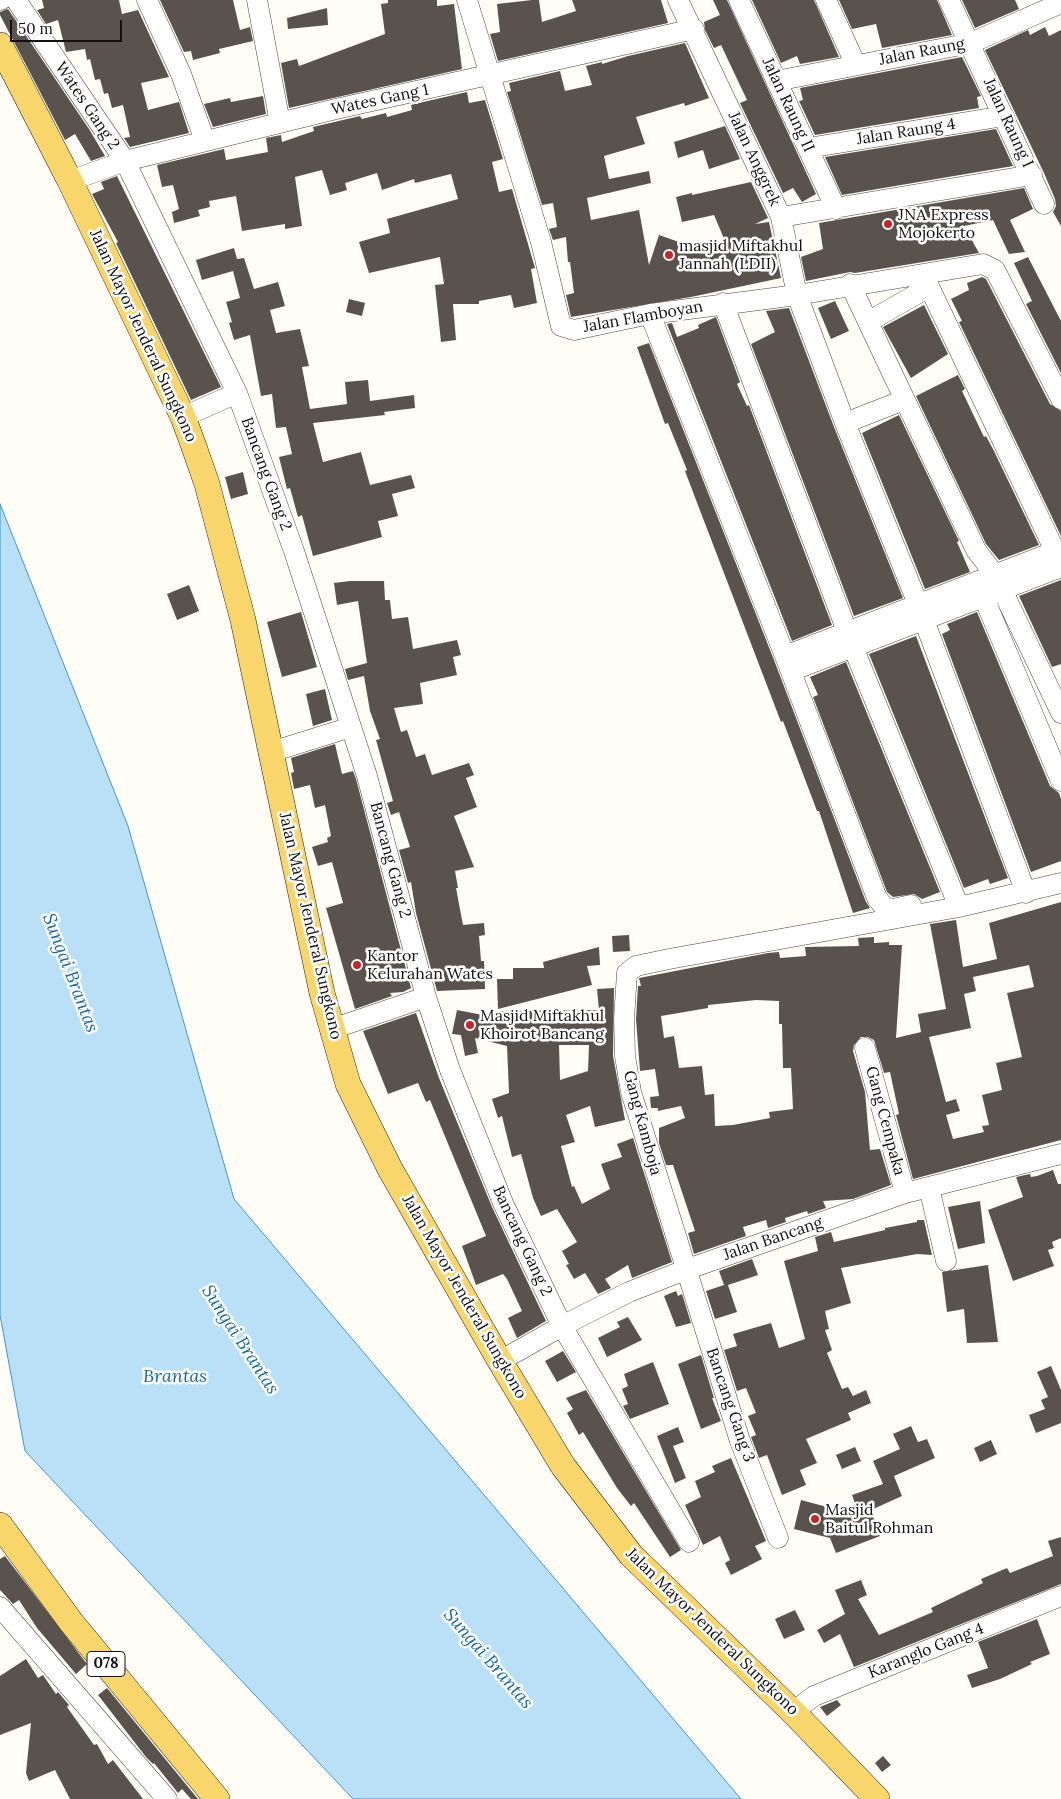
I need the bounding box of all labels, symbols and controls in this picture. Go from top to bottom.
scale bar [12,10,125,42]
text: 50 m [18,19,53,38]
street label: Jalan Raung [878,34,966,70]
street label: Jalan Raung II [758,55,818,155]
street label: Wates Gang 2 [51,58,123,154]
street label: Jalan Raung I [979,75,1037,171]
street label: Wates Gang 1 [330,80,430,120]
street label: Jalan Anggrek [724,109,784,209]
street label: Jalan Raung 4 [855,115,957,149]
place label: JNA Express Mojokerto [898,205,989,243]
marker: JNA Express Mojokerto [882,218,894,230]
street label: Jalan Mayor Jenderal Sungkono [85,227,201,445]
place label: masjid Miftakhul Jannah (LDII) [679,236,803,274]
marker: masjid Miftakhul Jannah (LDII) [663,249,675,261]
street label: Jalan Flamboyan [582,297,704,337]
street label: Bancang Gang 2 [237,415,295,533]
street label: Bancang Gang 2 [365,800,415,920]
street label: Jalan Mayor Jenderal Sungkono [275,811,345,1041]
water label: Sungai Brantas [37,910,103,1036]
place label: Kantor Kelurahan Wates [367,946,493,984]
marker: Kantor Kelurahan Wates [351,959,363,971]
place label: Masjid Miftakhul Khoirot Bancang [480,1006,604,1044]
marker: Masjid Miftakhul Khoirot Bancang [464,1019,476,1031]
street label: Gang Cempaka [861,1064,909,1178]
street label: Gang Kamboja [619,1068,665,1178]
street label: Bancang Gang 2 [488,1183,556,1299]
street label: Jalan Mayor Jenderal Sungkono [398,1192,530,1402]
street label: Jalan Bancang [721,1213,825,1265]
water label: Sungai Brantas [197,1281,283,1399]
street label: Bancang Gang 3 [701,1345,759,1465]
water label: Brantas [143,1366,207,1388]
place label: Masjid Baitul Rohman [825,1500,933,1538]
marker: Masjid Baitul Rohman [809,1513,821,1525]
street label: Jalan Mayor Jenderal Sungkono [622,1544,802,1720]
water label: Sungai Brantas [439,1604,537,1714]
street label: Karanglo Gang 4 [865,1619,987,1683]
road number: 078 [87,1652,125,1676]

